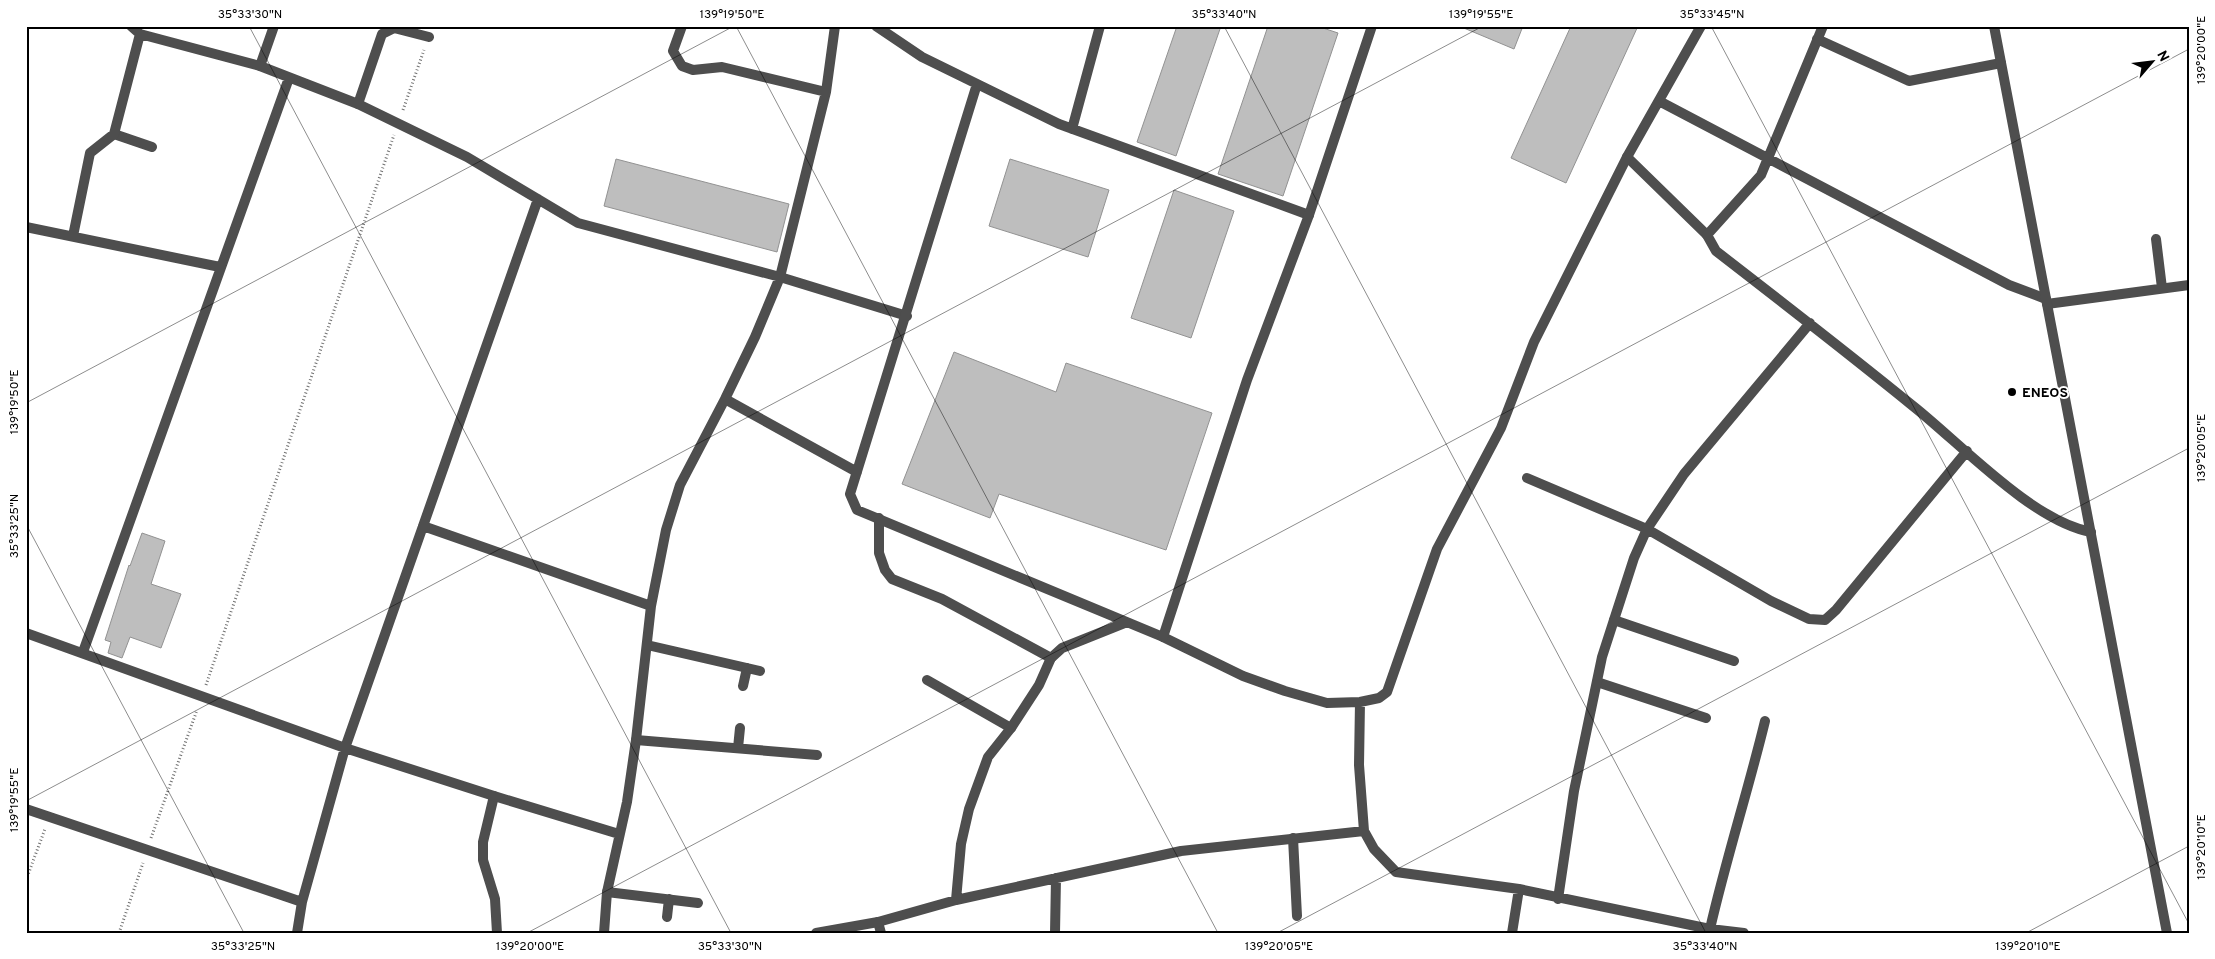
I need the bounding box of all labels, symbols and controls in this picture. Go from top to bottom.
text: 35°33'30"N [218,7,282,23]
text: 139°19'50"E [700,7,764,23]
text: 35°33'40"N [1191,7,1257,23]
text: 139°19'55"E [1449,7,1513,23]
text: 35°33'45"N [1680,7,1744,23]
text: 139°20'00"E [2194,16,2210,84]
north arrow [2128,38,2178,88]
text: N [2152,48,2172,65]
text: 139°19'50"E [7,370,23,434]
place label: ENEOS [2022,385,2068,402]
marker: ENEOS [2006,386,2018,398]
text: 139°20'05"E [2194,414,2210,482]
text: 35°33'25"N [7,494,23,558]
text: 139°19'55"E [7,768,23,832]
text: 139°20'10"E [2194,814,2210,880]
text: 35°33'25"N [211,939,275,955]
text: 139°20'00"E [496,939,564,955]
text: 35°33'30"N [698,939,762,955]
text: 139°20'05"E [1245,939,1313,955]
text: 35°33'40"N [1672,939,1738,955]
text: 139°20'10"E [1995,939,2061,955]

